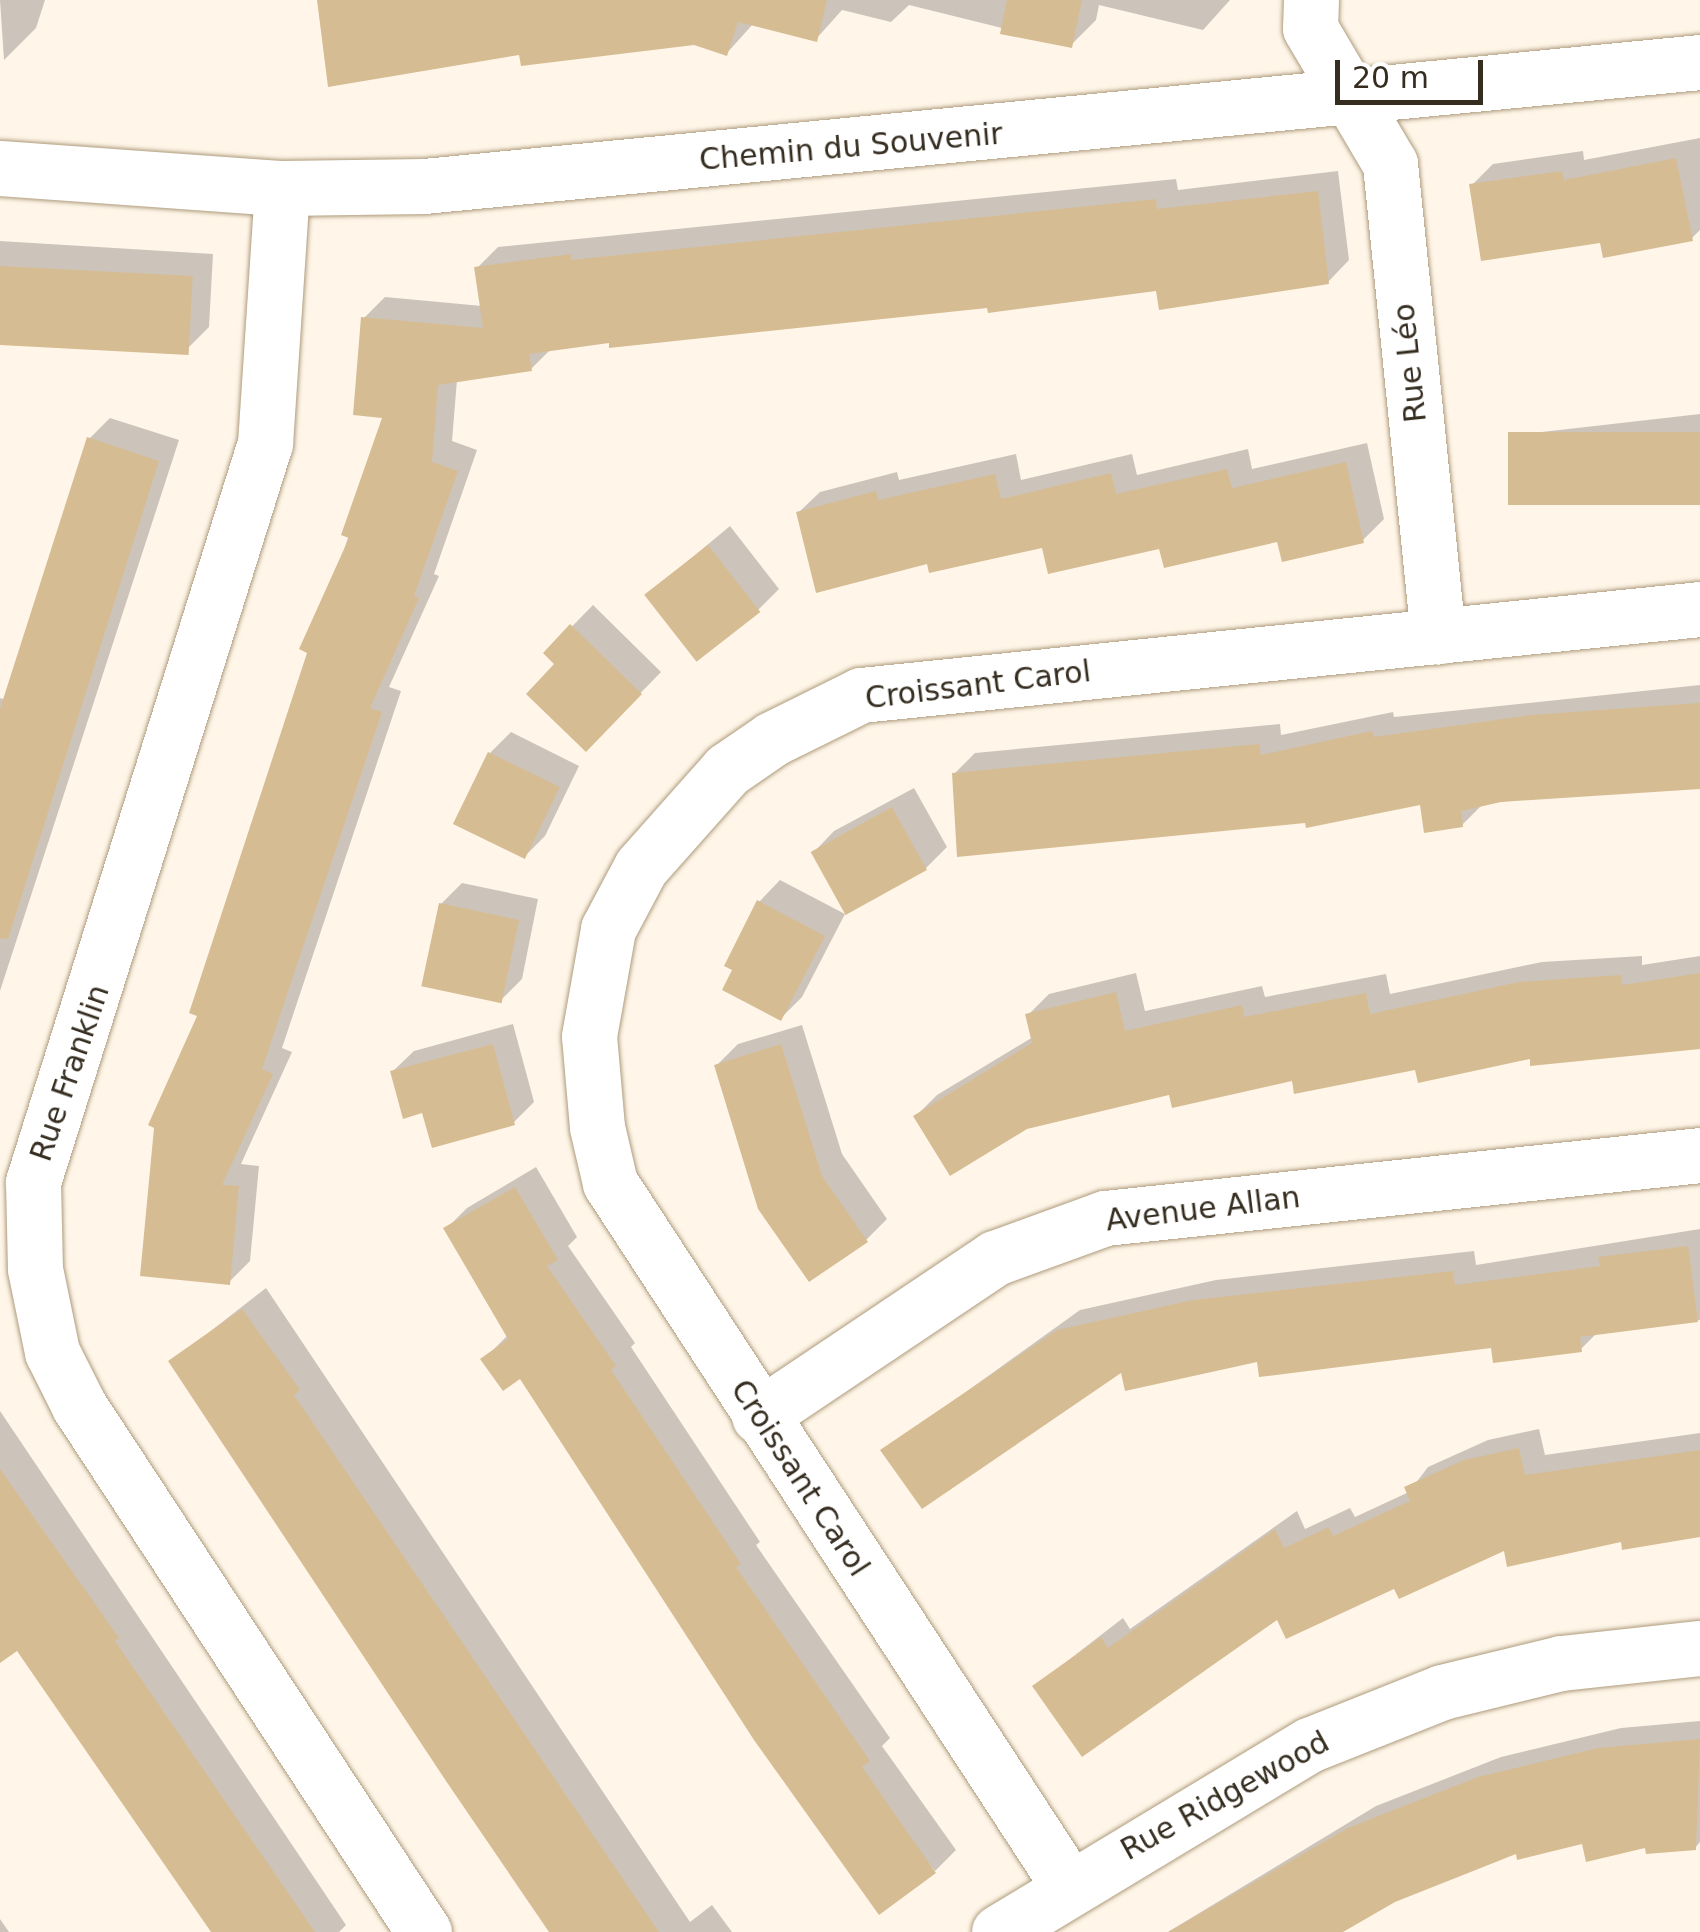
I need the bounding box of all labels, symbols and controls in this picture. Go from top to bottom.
scale bar [1340,40,1488,102]
text: 20 m [1352,60,1429,95]
street label: Chemin du Souvenir [698,116,1004,178]
street label: Rue Léo [1386,302,1434,424]
street label: Croissant Carol [863,653,1093,717]
street label: Rue Franklin [23,980,117,1166]
street label: Avenue Allan [1104,1179,1302,1239]
street label: Croissant Carol [723,1373,877,1583]
street label: Rue Ridgewood [1115,1724,1335,1868]

